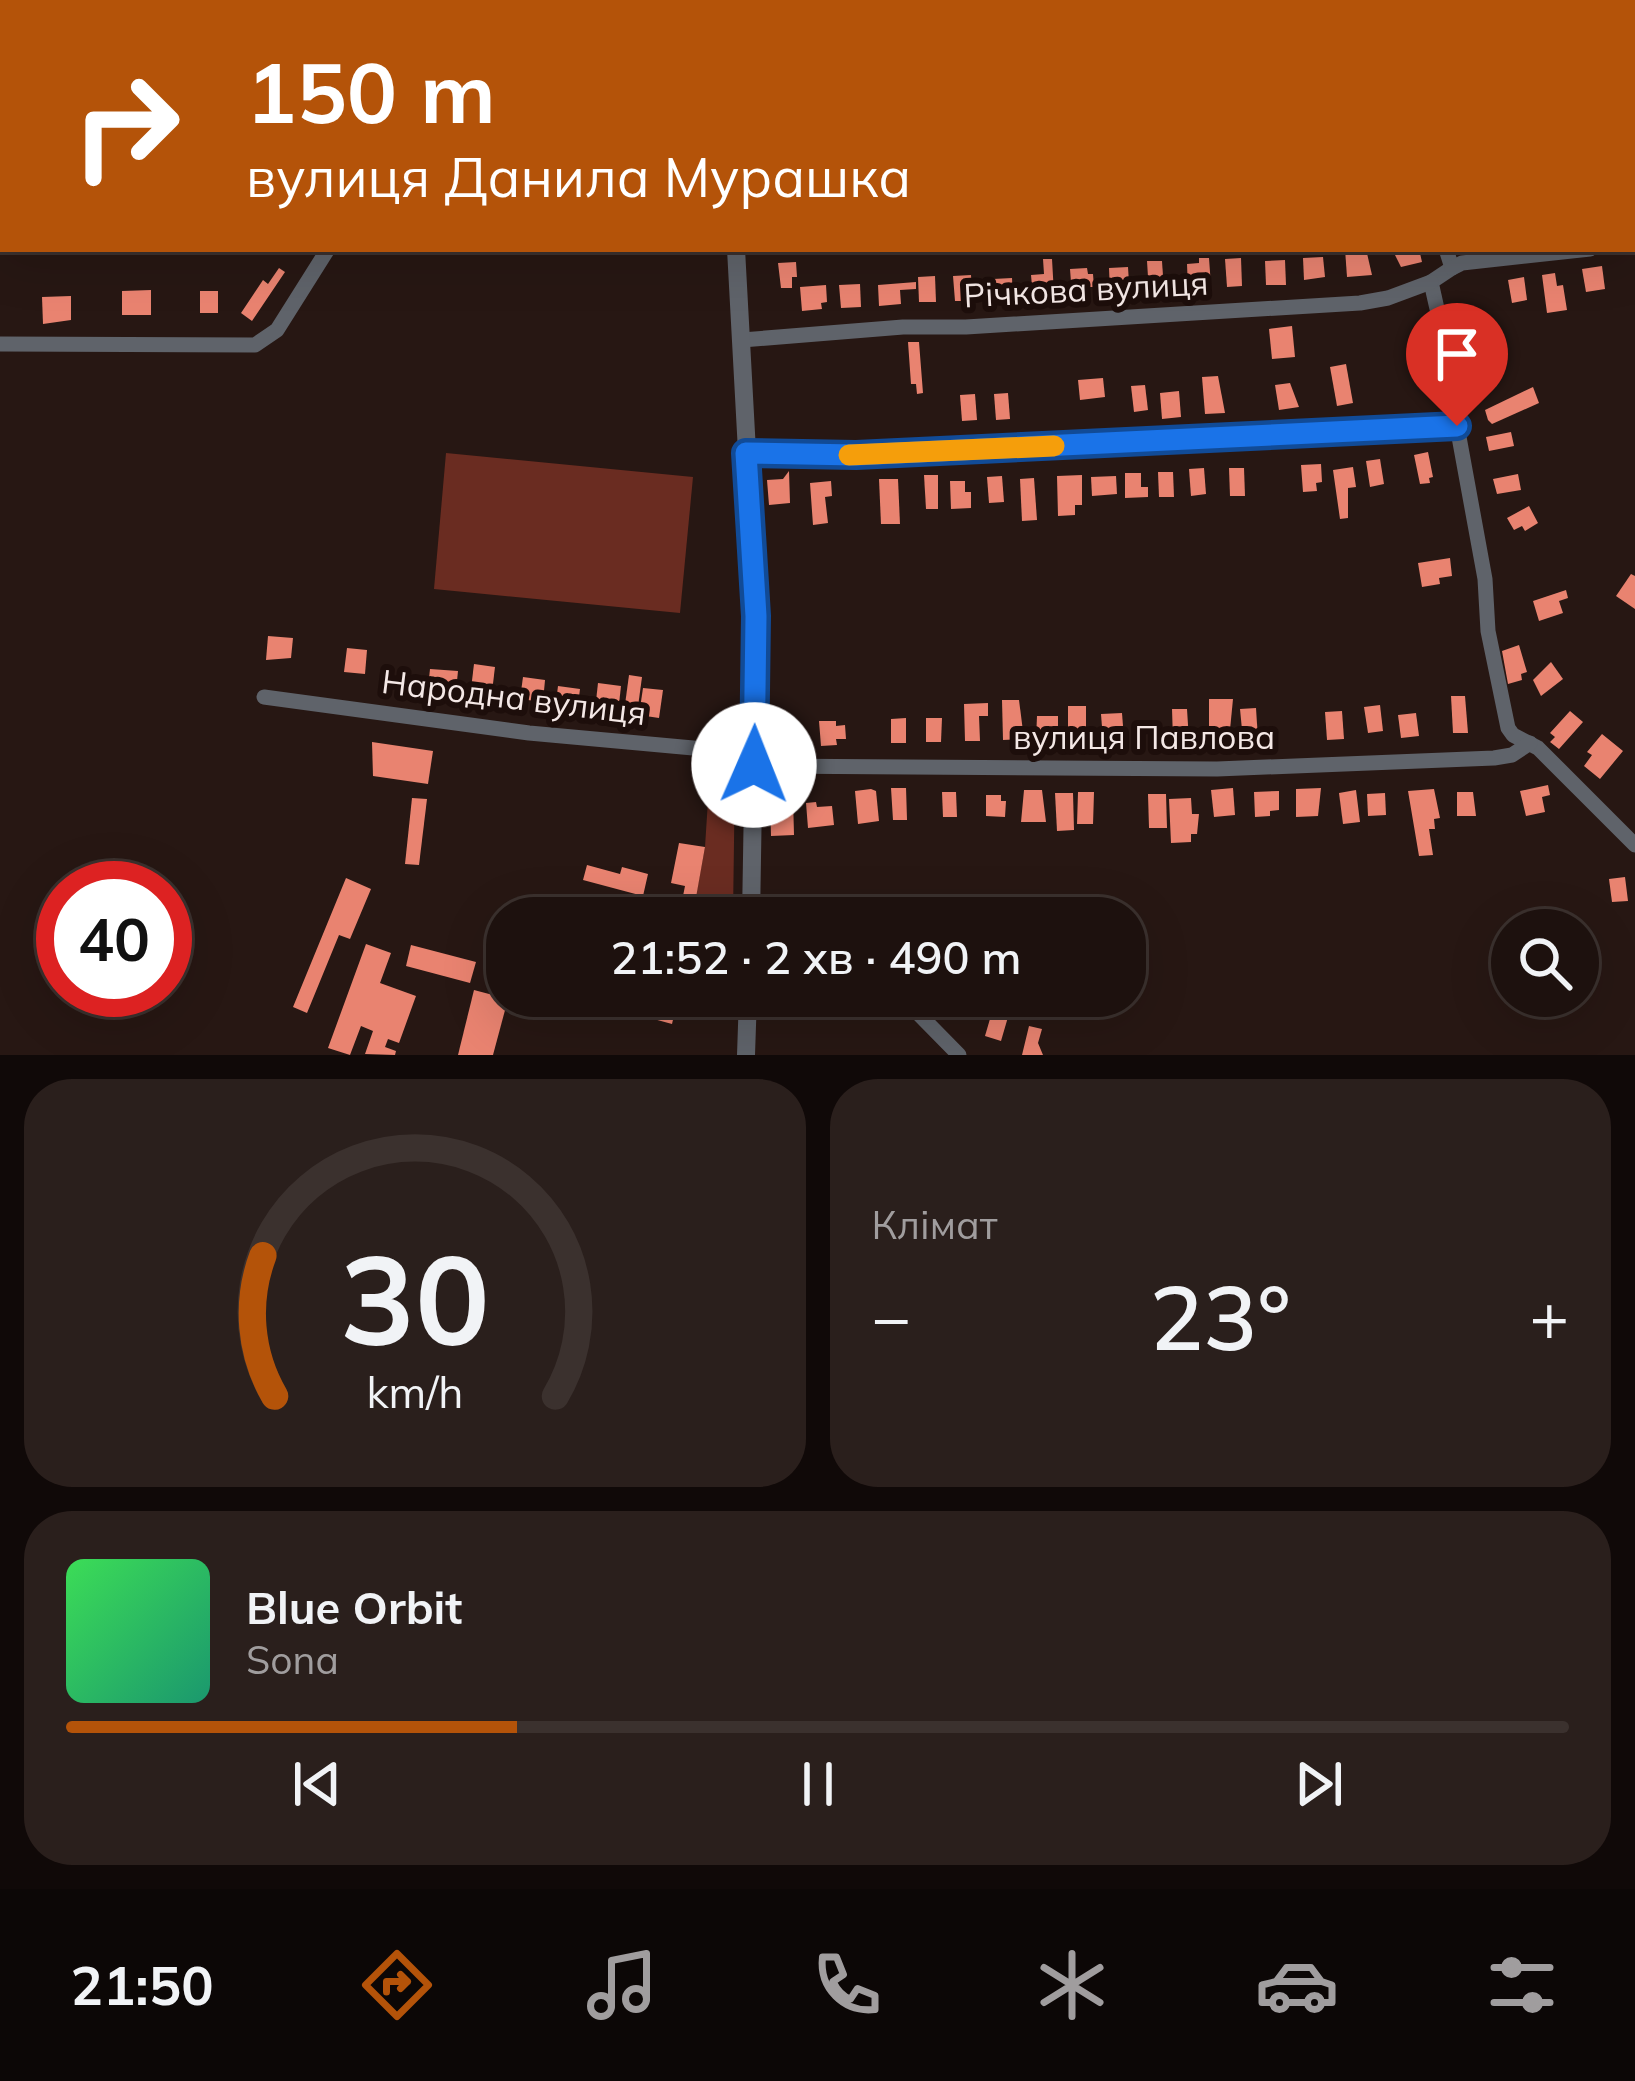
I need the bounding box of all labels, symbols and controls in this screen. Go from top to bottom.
text: 150 m [246,39,496,144]
icon: right [48,48,204,204]
text: вулиця Данила Мурашка [246,143,911,211]
street label: Річкова вулиця [963,262,1209,315]
pin [1406,303,1508,426]
icon: arrive [1424,321,1490,387]
street label: Народна вулиця [380,660,648,733]
position arrow [691,702,817,828]
street label: вулиця Павлова [1013,716,1275,757]
speed limit sign: 40 [36,861,192,1017]
map controls [1491,909,1599,1017]
button: search [1491,909,1599,1017]
text: 21:52 · 2 хв · 490 m [611,929,1021,985]
text: Клімат [872,1200,997,1249]
text: 30 [340,1220,490,1376]
text: 23° [1149,1260,1291,1373]
text: − [872,1275,911,1358]
text: + [1529,1275,1569,1358]
text: km/h [366,1365,463,1419]
text: Blue Orbit [246,1579,462,1635]
text: Sona [246,1635,339,1684]
icon: previous [284,1751,350,1817]
icon: pause [785,1751,851,1817]
icon: next [1286,1751,1352,1817]
icon: directions [355,1943,439,2027]
icon: music [580,1943,664,2027]
icon: phone [805,1943,889,2027]
icon: climate [1030,1943,1114,2027]
icon: car [1255,1943,1339,2027]
icon: filters [1480,1943,1564,2027]
text: 21:50 [71,1951,214,2019]

